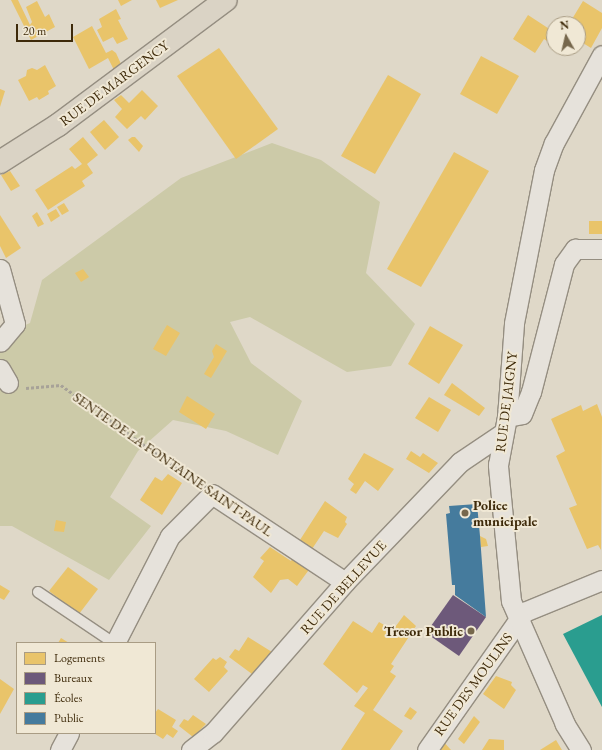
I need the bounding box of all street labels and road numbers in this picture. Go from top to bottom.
street label: RUE DE MARGENCY [56,37,172,129]
street label: RUE DE JAIGNY [492,351,520,453]
street label: SENTE DE LA FONTAINE SAINT-PAUL [70,388,276,540]
street label: RUE DE BELLEVUE [297,537,389,637]
street label: RUE DES MOULINS [430,629,516,739]

